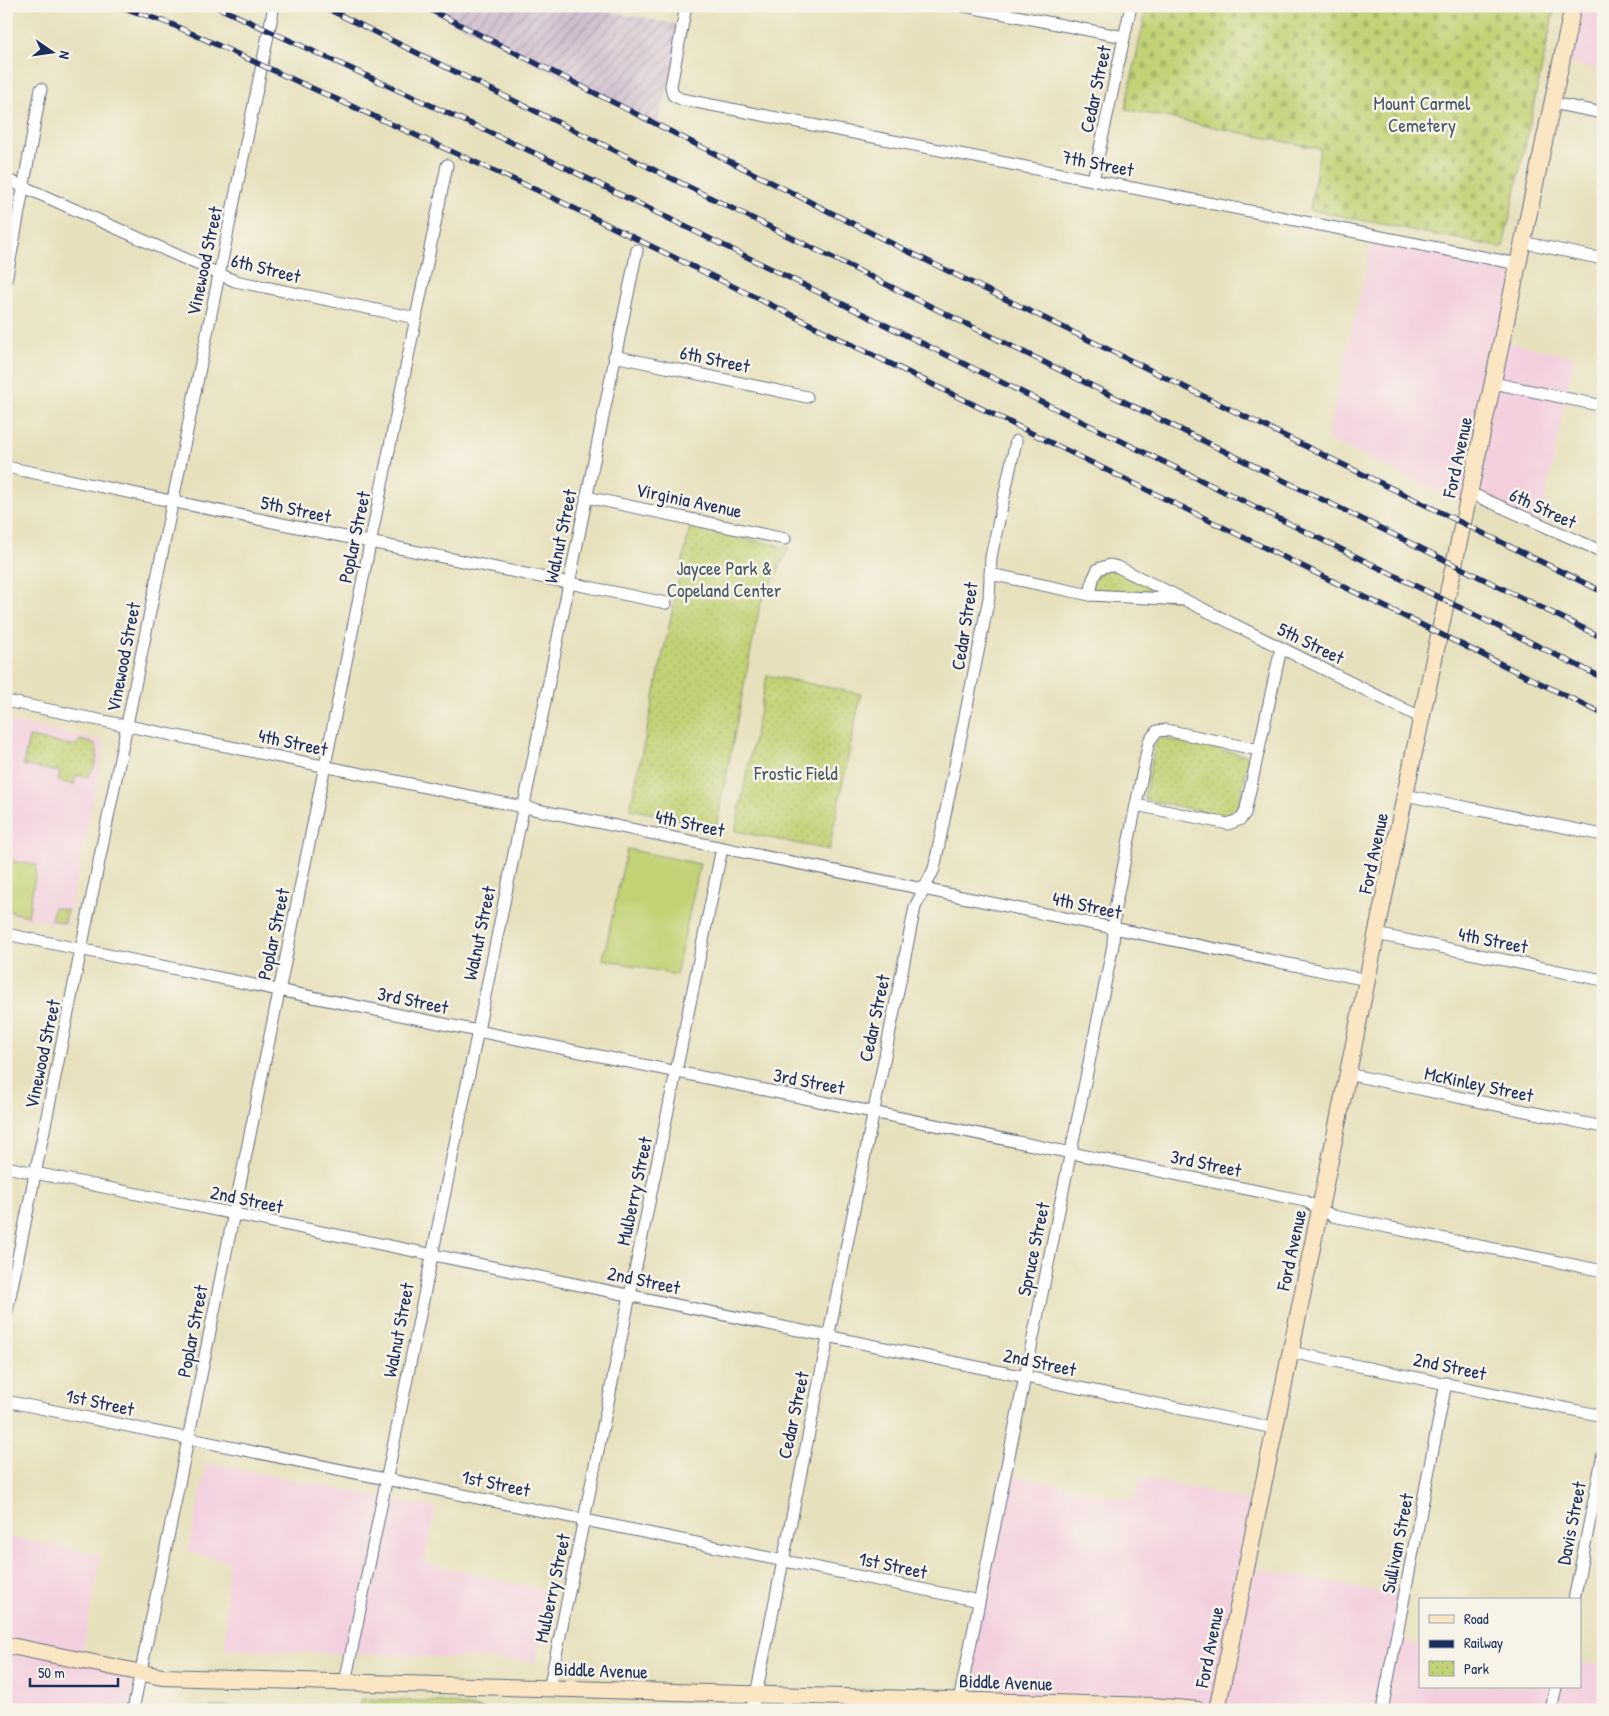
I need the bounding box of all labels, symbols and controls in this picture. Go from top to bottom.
north arrow [28,28,78,78]
street label: Cedar Street [1073,42,1117,135]
text: N [55,49,75,61]
park label: Mount Carmel Cemetery [1374,90,1471,138]
street label: 7th Street [1060,143,1137,183]
street label: Vinewood Street [180,203,228,318]
street label: 6th Street [229,247,304,289]
street label: 6th Street [678,339,753,379]
street label: Ford Avenue [1436,414,1478,501]
street label: Virginia Avenue [634,476,745,524]
street label: 6th Street [1505,481,1581,535]
street label: Walnut Street [537,486,583,585]
street label: Poplar Street [332,488,377,585]
street label: 5th Street [258,489,334,529]
park label: Jaycee Park & Copeland Center [667,555,782,603]
street label: Cedar Street [944,580,984,672]
street label: Vinewood Street [100,599,146,714]
street label: 5th Street [1273,616,1349,670]
street label: 4th Street [256,722,331,762]
park label: Frostic Field [753,760,838,786]
street label: 4th Street [653,803,728,843]
street label: Ford Avenue [1352,810,1394,897]
street label: Walnut Street [456,883,502,982]
street label: Poplar Street [251,885,296,982]
street label: 4th Street [1050,885,1125,925]
street label: 4th Street [1456,921,1530,960]
street label: Cedar Street [852,971,896,1064]
street label: 3rd Street [375,980,451,1020]
street label: Vinewood Street [18,996,66,1111]
street label: McKinley Street [1422,1060,1536,1108]
street label: 3rd Street [771,1061,847,1101]
street label: Mulberry Street [610,1134,658,1248]
street label: 3rd Street [1168,1143,1244,1183]
street label: 2nd Street [208,1179,286,1219]
street label: Spruce Street [1010,1199,1056,1298]
street label: Ford Avenue [1270,1207,1312,1294]
street label: 2nd Street [605,1260,683,1300]
street label: Walnut Street [376,1280,420,1379]
street label: Poplar Street [170,1282,214,1379]
street label: 2nd Street [1001,1342,1079,1382]
street label: 2nd Street [1411,1346,1489,1386]
street label: Cedar Street [771,1368,815,1461]
street label: 1st Street [63,1382,137,1422]
street label: 1st Street [459,1463,533,1503]
street label: Davis Street [1550,1479,1592,1567]
street label: Sullivan Street [1375,1490,1419,1595]
street label: Mulberry Street [528,1531,576,1645]
street label: 1st Street [856,1545,930,1585]
legend [1419,1598,1582,1688]
street label: Ford Avenue [1188,1604,1230,1691]
text: Road [1464,1608,1489,1629]
text: Railway [1464,1632,1503,1653]
street label: Biddle Avenue [554,1655,649,1685]
scale bar [30,1656,118,1688]
text: Park [1464,1658,1489,1679]
text: 50 m [38,1662,65,1683]
street label: Biddle Avenue [959,1667,1054,1697]

